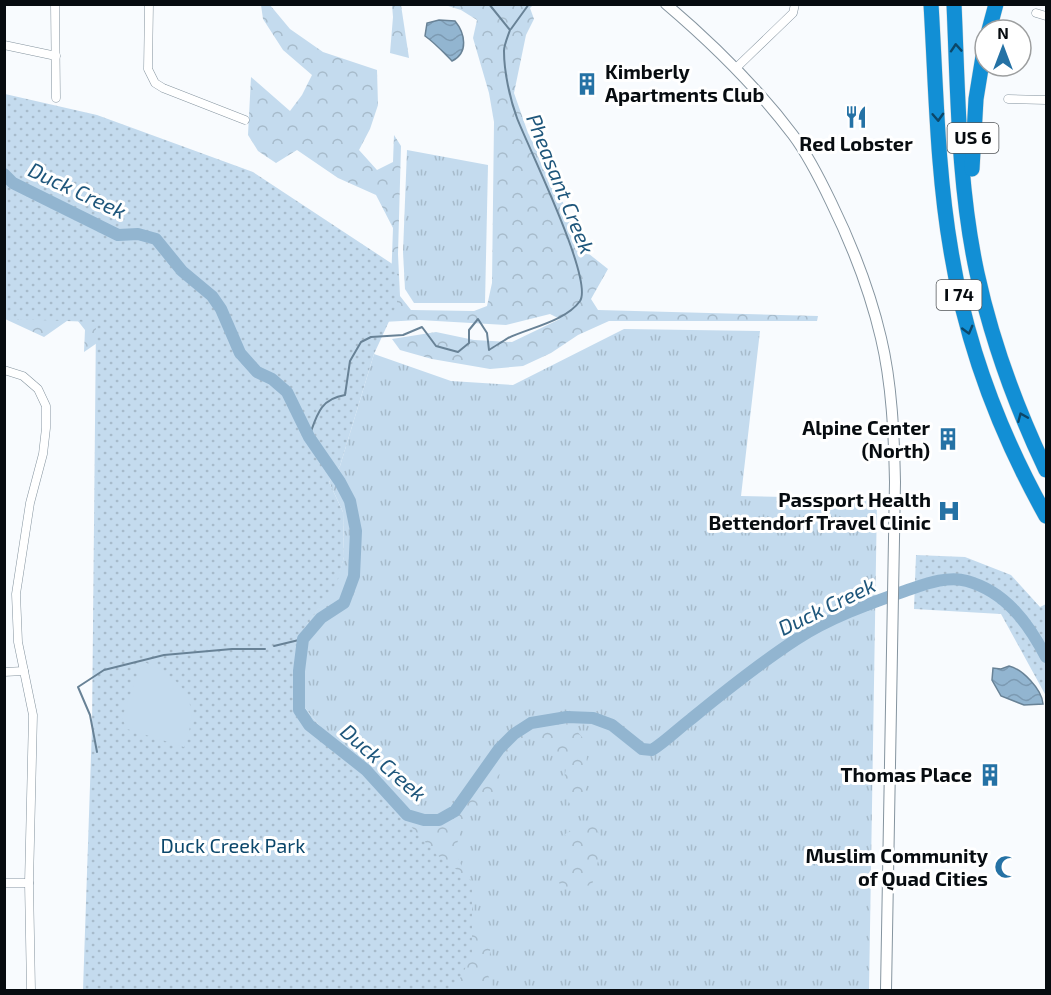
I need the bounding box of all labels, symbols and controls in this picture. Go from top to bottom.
north arrow [973,18,1033,78]
text: N [997,23,1009,42]
one-way arrow [950,44,963,53]
place label: Kimberly Apartments Club [605,59,764,106]
building icon: Kimberly Apartments Club [574,71,600,97]
restaurant icon: Red Lobster [843,104,869,130]
water label: Pheasant Creek [522,110,601,257]
one-way arrow [932,112,945,121]
road number: US 6 [948,123,998,153]
place label: Red Lobster [799,131,913,155]
water label: Duck Creek [25,156,131,223]
road number: I 74 [936,280,982,310]
one-way arrow [961,325,974,335]
one-way arrow [1017,413,1029,424]
place label: Alpine Center (North) [802,415,930,462]
building icon: Alpine Center (North) [935,426,961,452]
place label: Passport Health Bettendorf Travel Clinic [709,487,931,534]
hospital icon: Passport Health Bettendorf Travel Clinic [936,498,962,524]
water label: Duck Creek [774,571,879,640]
water label: Duck Creek [336,718,432,806]
place label: Thomas Place [841,762,972,786]
building icon: Thomas Place [977,762,1003,788]
park label: Duck Creek Park [161,833,305,857]
place label: Muslim Community of Quad Cities [805,843,989,891]
mosque icon: Muslim Community of Quad Cities [993,854,1019,880]

